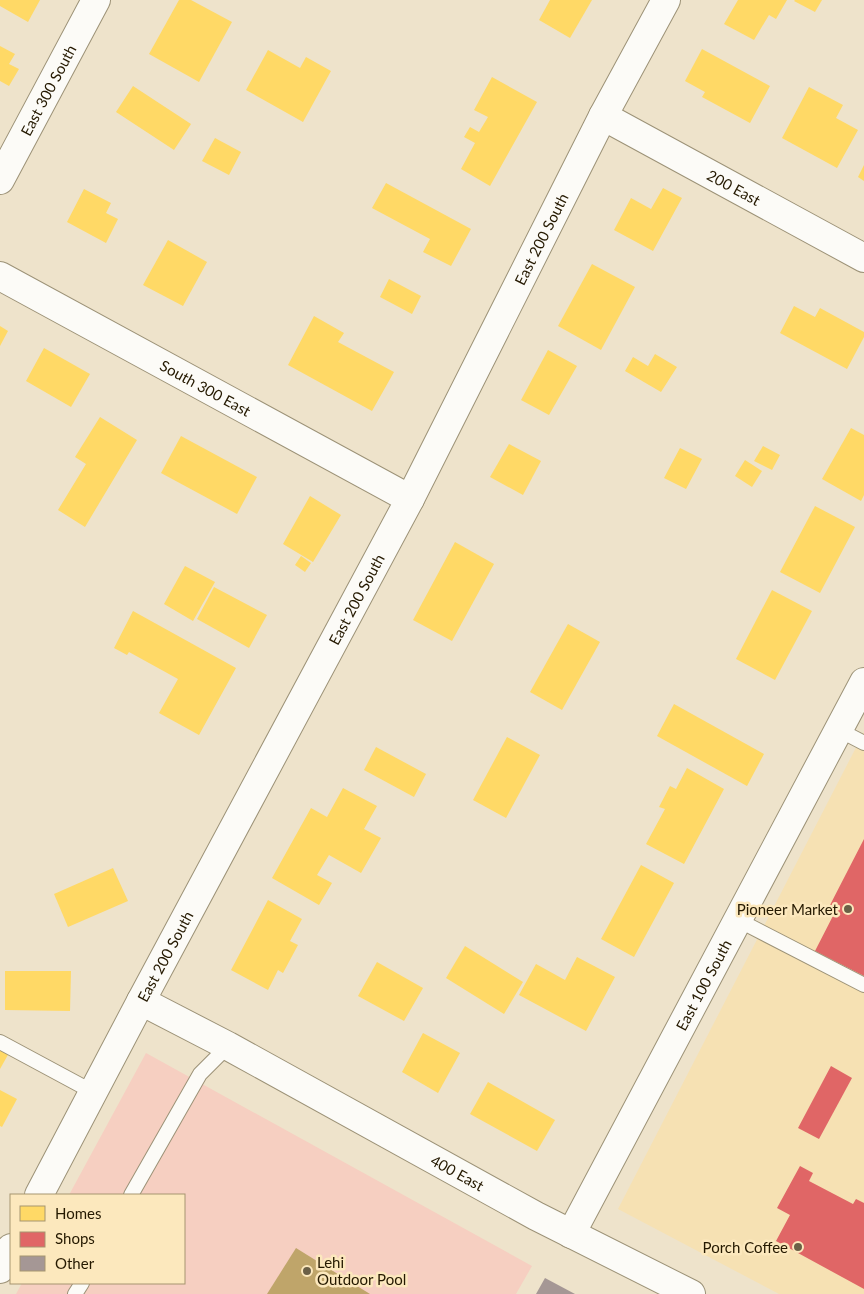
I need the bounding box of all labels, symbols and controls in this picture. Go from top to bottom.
street label: East 300 South [16,41,80,139]
street label: 200 East [704,165,764,209]
street label: East 200 South [510,190,572,288]
street label: South 300 East [157,356,255,420]
street label: East 200 South [325,551,388,648]
place label: Pioneer Market [737,900,839,918]
marker: Pioneer Market [842,903,854,915]
street label: East 200 South [133,908,197,1005]
street label: East 100 South [672,936,735,1034]
street label: 400 East [428,1151,488,1195]
legend [10,1194,185,1284]
text: Homes [55,1204,101,1222]
text: Shops [55,1229,95,1247]
place label: Porch Coffee [703,1238,788,1256]
marker: Porch Coffee [792,1241,804,1253]
place label: Lehi Outdoor Pool [317,1253,406,1288]
text: Other [55,1254,95,1272]
marker: Lehi Outdoor Pool [301,1265,313,1277]

